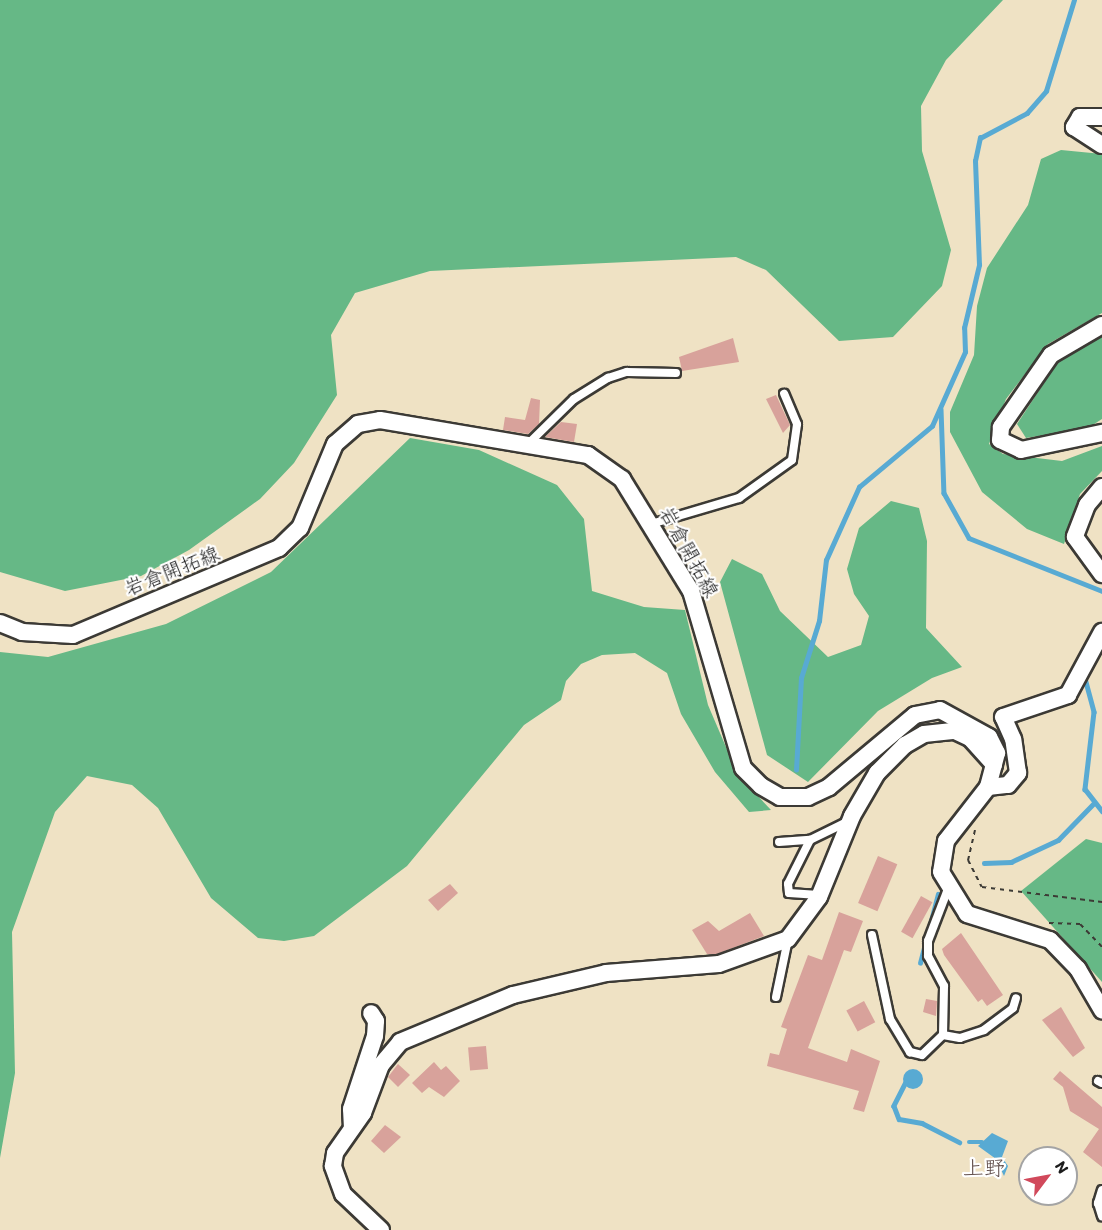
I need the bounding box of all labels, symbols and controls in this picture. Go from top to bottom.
street label: 岩倉開拓線 [654,502,724,602]
street label: 岩倉開拓線 [121,541,223,601]
north arrow [1018,1146,1078,1206]
district label: 上野 [963,1155,1005,1181]
text: N [1051,1158,1073,1177]

